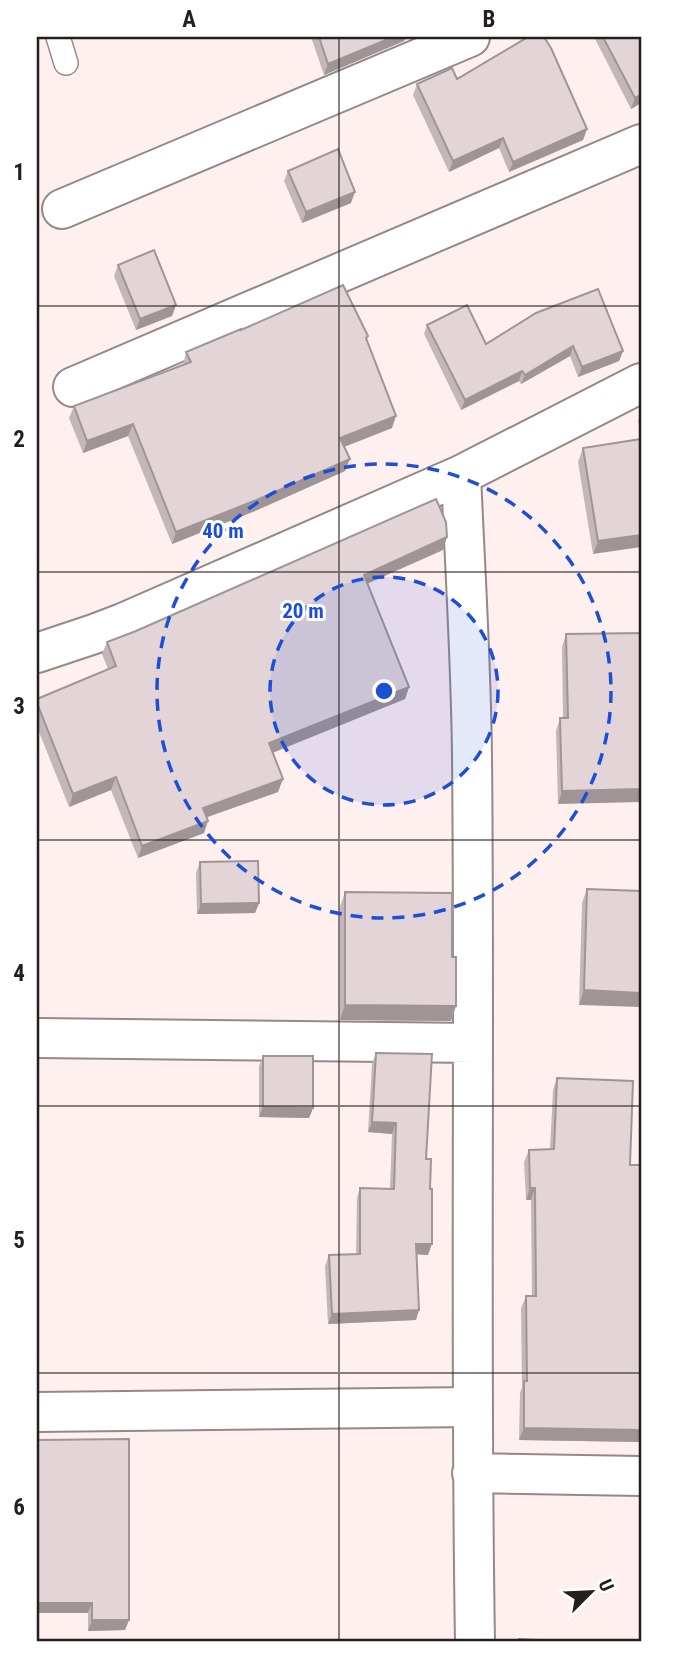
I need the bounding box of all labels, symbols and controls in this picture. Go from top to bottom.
text: A [182,6,196,33]
text: B [483,6,495,33]
text: 1 [13,159,25,186]
text: 2 [13,426,25,453]
text: 40 m [202,519,244,543]
text: 20 m [282,599,324,623]
centre of rings [372,679,396,703]
text: 3 [13,693,25,720]
text: 4 [13,960,25,987]
text: 5 [13,1227,25,1254]
text: 6 [13,1494,25,1521]
north arrow [556,1556,626,1626]
text: U [593,1576,619,1595]

